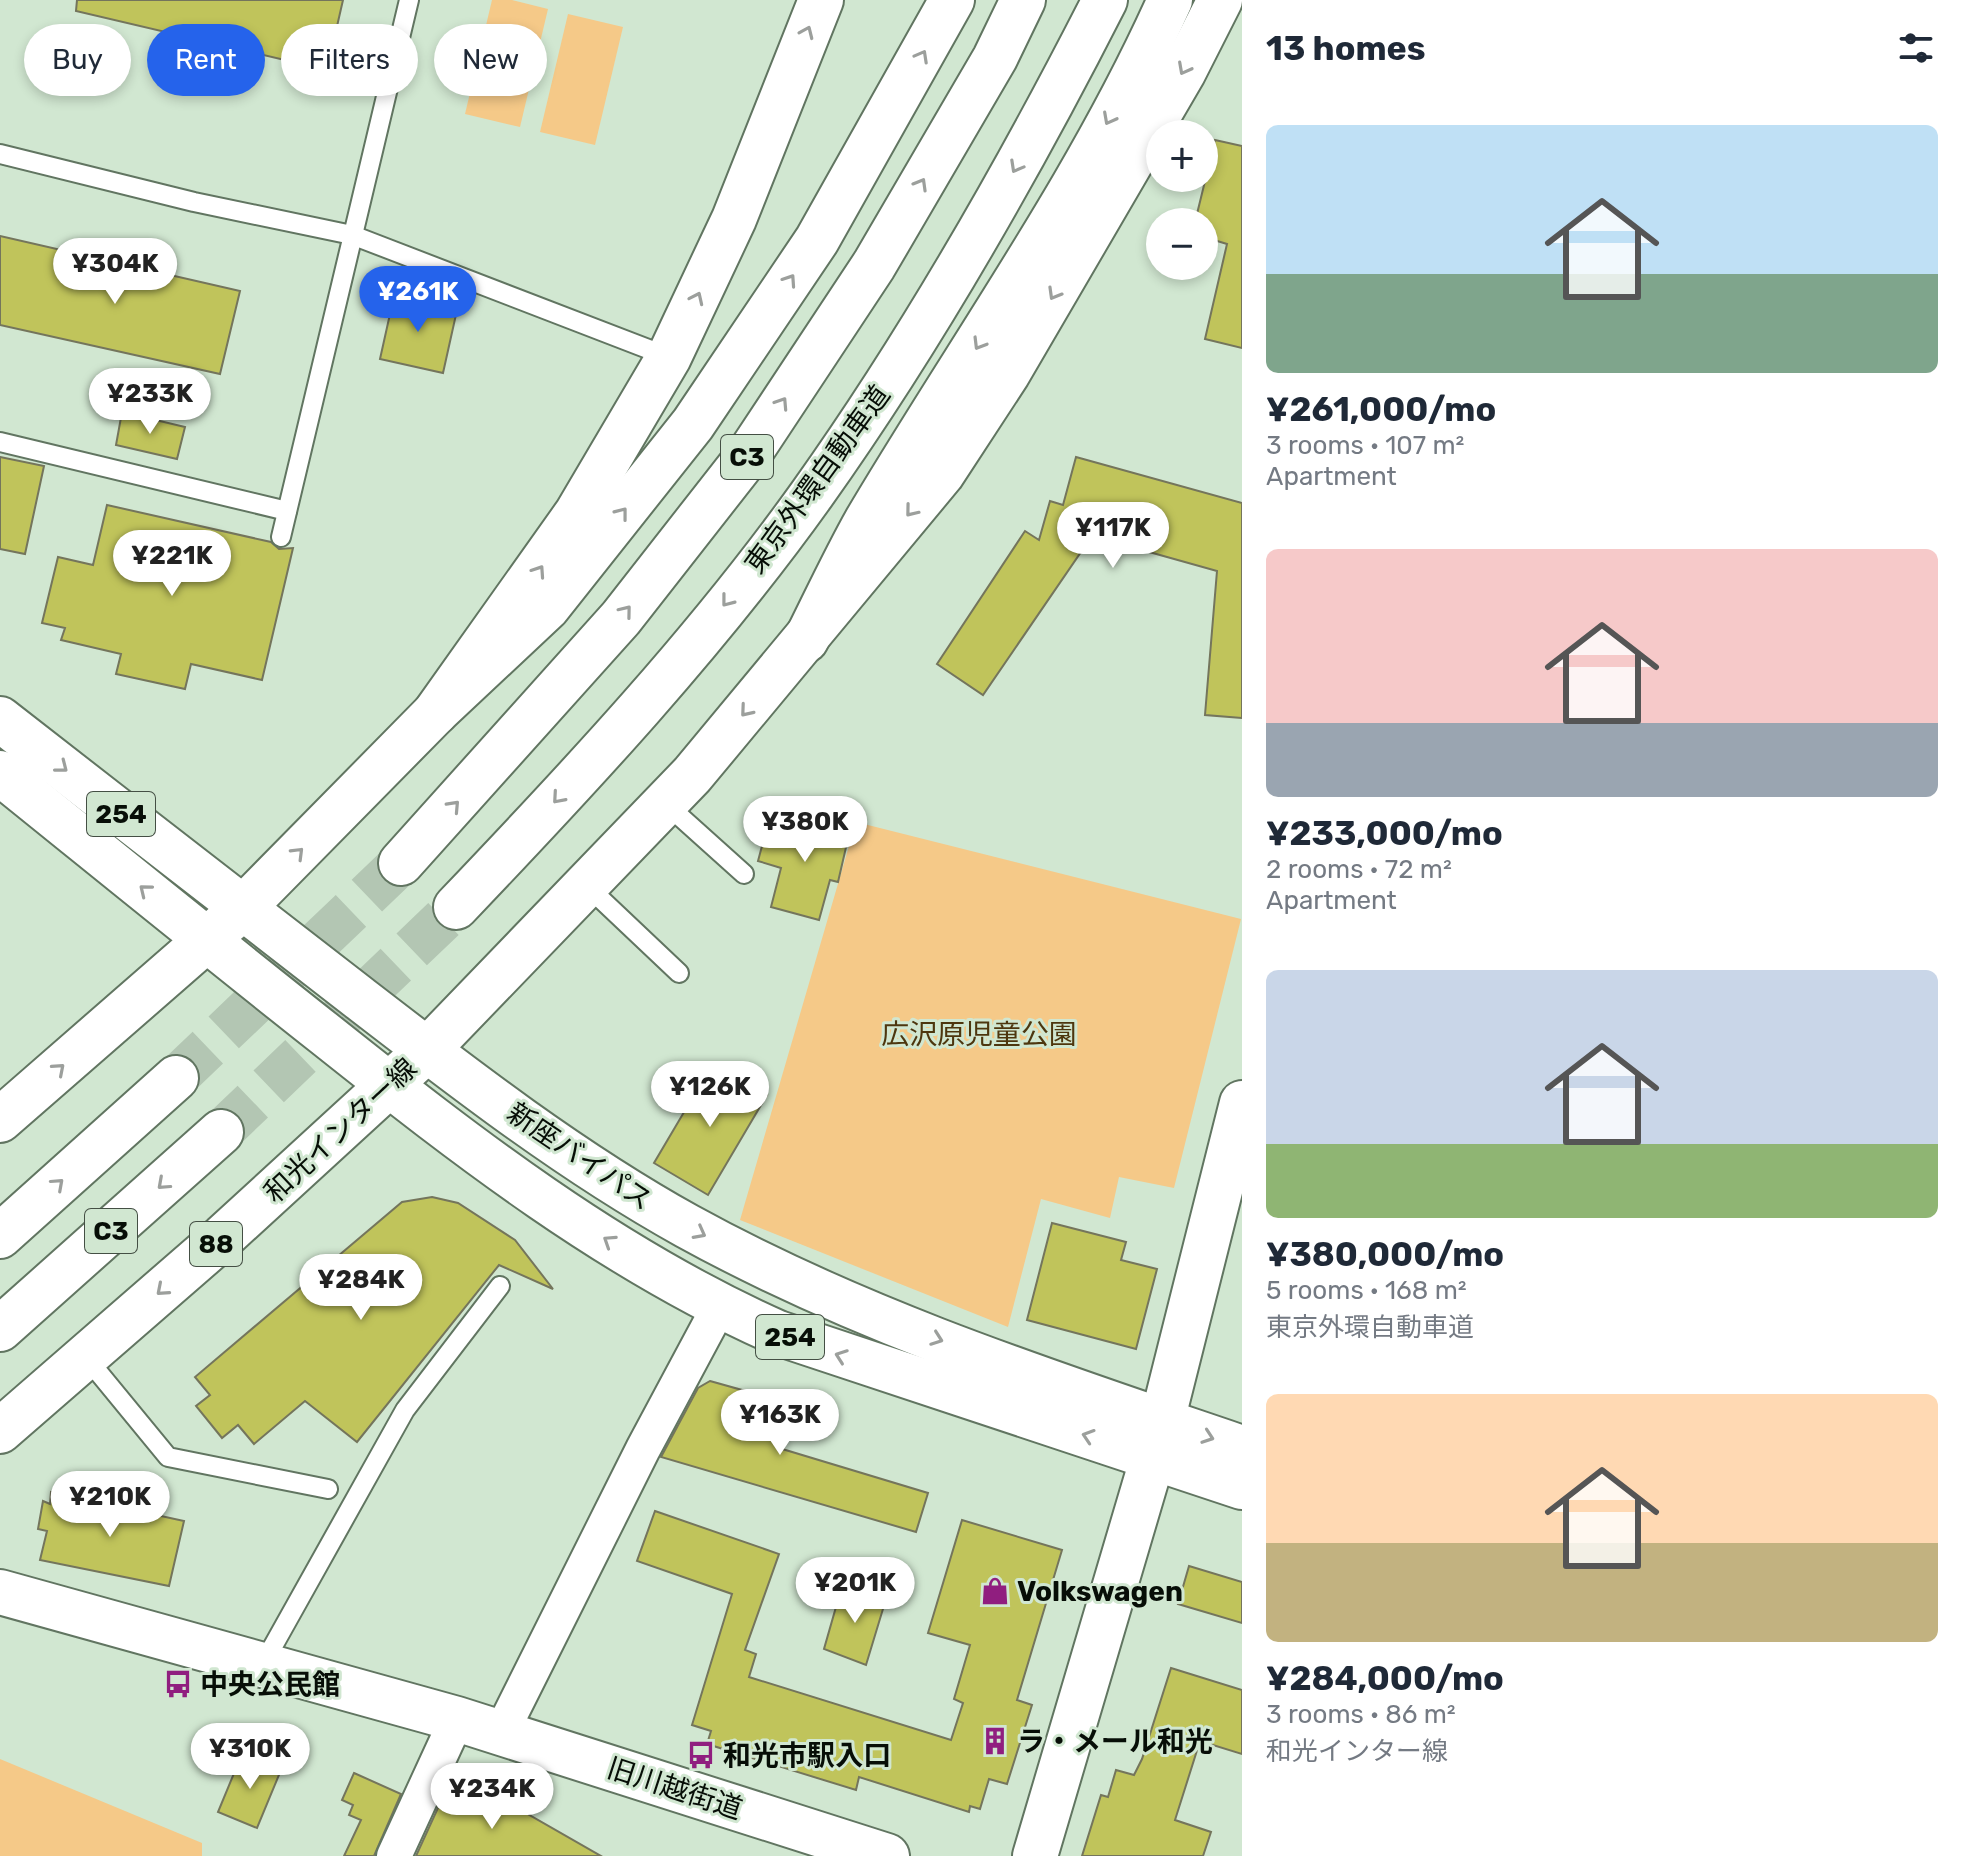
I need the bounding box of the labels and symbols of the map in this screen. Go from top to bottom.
one-way arrow [797,25,813,40]
one-way arrow [912,50,928,64]
one-way arrow [1179,61,1194,76]
one-way arrow [1104,111,1119,126]
one-way arrow [1010,159,1025,174]
one-way arrow [912,178,927,193]
pin: ¥304K [59,238,171,306]
pin: ¥261K [362,266,474,334]
one-way arrow [780,274,795,288]
one-way arrow [1048,285,1064,300]
one-way arrow [687,291,703,306]
one-way arrow [973,335,989,350]
pin: ¥233K [94,368,206,436]
street label: 東京外環自動車道 [738,379,897,580]
one-way arrow [772,398,787,412]
road number: C3 [721,435,773,479]
one-way arrow [907,502,921,517]
pin: ¥117K [1057,502,1169,570]
one-way arrow [612,508,627,522]
pin: ¥221K [116,530,228,598]
one-way arrow [529,565,544,579]
one-way arrow [723,592,737,607]
one-way arrow [616,606,631,620]
one-way arrow [741,702,756,717]
one-way arrow [53,757,67,772]
one-way arrow [553,788,568,803]
road number: 254 [87,792,155,836]
pin: ¥380K [749,796,861,864]
one-way arrow [445,800,459,815]
one-way arrow [288,847,303,862]
one-way arrow [140,885,154,900]
park label: 広沢原児童公園 [881,1018,1077,1051]
street label: 和光インター線 [257,1051,423,1209]
pin: ¥126K [654,1061,766,1129]
one-way arrow [49,1064,64,1079]
street label: 新座バイパス [501,1096,658,1217]
one-way arrow [157,1174,172,1189]
one-way arrow [49,1180,64,1194]
road number: C3 [85,1209,137,1253]
road number: 88 [190,1222,242,1266]
one-way arrow [692,1224,707,1239]
one-way arrow [603,1236,617,1251]
pin: ¥284K [305,1254,417,1322]
one-way arrow [156,1281,171,1295]
road number: 254 [756,1315,824,1359]
one-way arrow [930,1330,944,1346]
one-way arrow [835,1349,849,1365]
pin: ¥163K [724,1389,836,1457]
one-way arrow [1201,1427,1215,1443]
one-way arrow [1082,1429,1096,1445]
pin: ¥210K [54,1471,166,1539]
pin: ¥201K [799,1557,911,1625]
place label: Volkswagen [1017,1575,1183,1608]
shop icon: Volkswagen [980,1576,1010,1606]
place label: 中央公民館 [200,1668,340,1701]
bus stop icon: 中央公民館 [163,1669,193,1699]
pin: ¥310K [194,1723,306,1791]
place label: ラ・メール和光 [1017,1725,1213,1758]
building icon: ラ・メール和光 [980,1726,1010,1756]
place label: 和光市駅入口 [723,1739,891,1772]
bus stop icon: 和光市駅入口 [686,1740,716,1770]
street label: 旧川越街道 [603,1751,747,1826]
pin: ¥234K [436,1763,548,1831]

